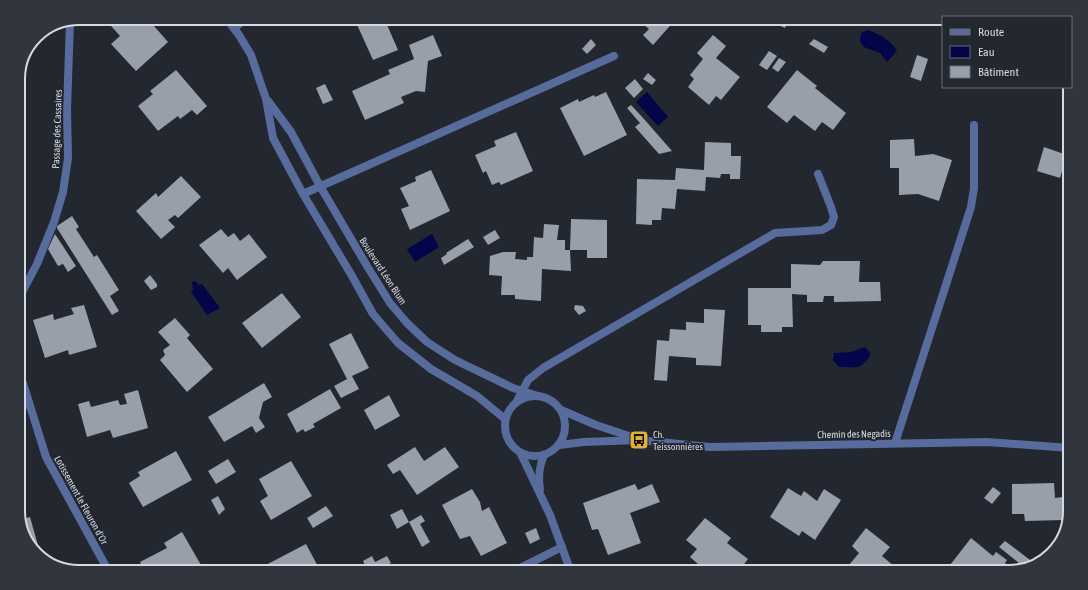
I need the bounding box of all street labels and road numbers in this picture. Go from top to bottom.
street label: Passage des Cassaires [50,89,64,169]
street label: Boulevard Léon Blum [357,235,409,307]
street label: Chemin des Negadis [817,428,891,440]
street label: Lotissement le Fleuron d'Or [52,454,110,547]

